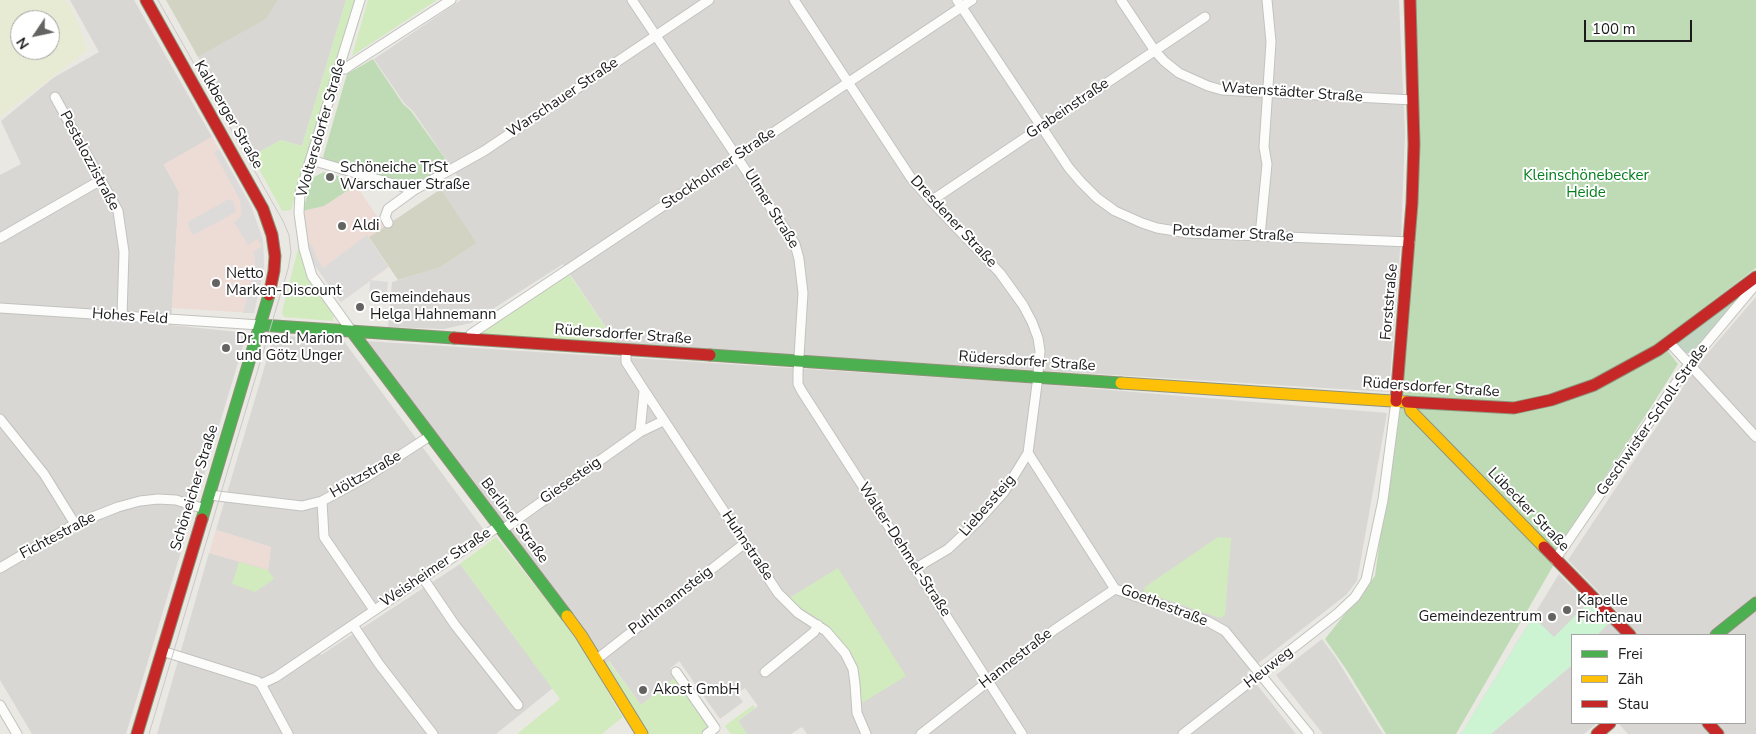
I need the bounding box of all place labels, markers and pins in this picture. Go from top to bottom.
place label: Schöneiche TrSt Warschauer Straße [340,159,470,194]
marker: Schöneiche TrSt Warschauer Straße [324,171,336,183]
place label: Aldi [352,217,380,235]
marker: Aldi [336,220,348,232]
place label: Netto Marken-Discount [226,265,341,300]
marker: Netto Marken-Discount [210,277,222,289]
place label: Gemeindehaus Helga Hahnemann [370,289,497,324]
marker: Gemeindehaus Helga Hahnemann [354,301,366,313]
place label: Dr. med. Marion und Götz Unger [236,330,343,365]
marker: Dr. med. Marion und Götz Unger [220,342,232,354]
place label: Kapelle Fichtenau [1577,592,1642,627]
marker: Kapelle Fichtenau [1561,604,1573,616]
place label: Gemeindezentrum [1418,608,1542,626]
marker: Gemeindezentrum [1546,611,1558,623]
place label: Akost GmbH [653,681,740,699]
marker: Akost GmbH [637,684,649,696]

